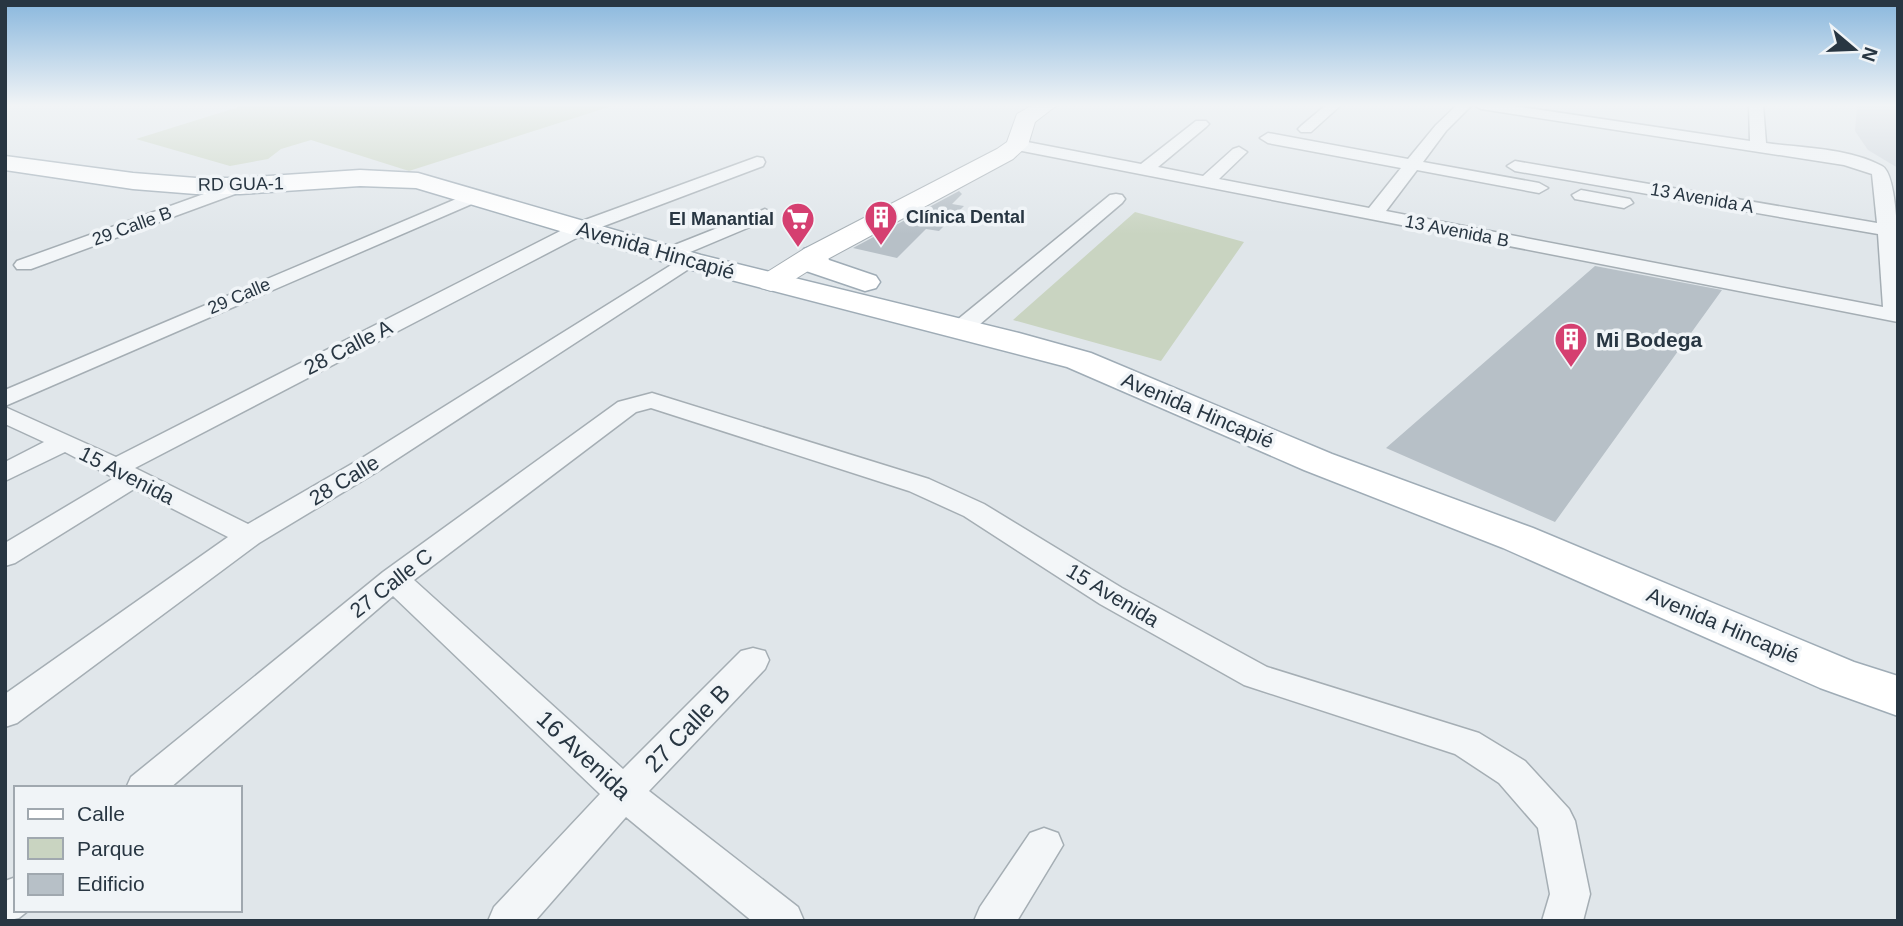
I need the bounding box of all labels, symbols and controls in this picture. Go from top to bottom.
north arrow [1819,14,1889,84]
text: N [1857,44,1882,64]
street label: RD GUA-1 [198,173,284,195]
street label: 13 Avenida A [1649,179,1755,217]
building icon: Clínica Dental [862,198,900,247]
supermarket icon: El Manantial [779,200,817,249]
street label: 29 Calle B [90,202,174,250]
place label: Clínica Dental [906,207,1025,227]
place label: El Manantial [669,209,774,229]
street label: 13 Avenida B [1403,211,1511,251]
street label: Avenida Hincapié [574,216,738,284]
street label: 29 Calle [205,274,273,318]
street label: 28 Calle A [300,315,396,379]
building icon: Mi Bodega [1552,320,1590,369]
place label: Mi Bodega [1596,328,1702,351]
street label: Avenida Hincapié [1118,368,1278,452]
street label: 15 Avenida [76,441,179,509]
street label: 28 Calle [305,450,383,510]
street label: 27 Calle C [345,544,437,622]
street label: 15 Avenida [1063,558,1164,632]
street label: Avenida Hincapié [1643,583,1803,667]
street label: 27 Calle B [639,679,735,777]
street label: 16 Avenida [532,705,637,806]
legend [14,786,242,912]
text: Calle [77,802,125,825]
text: Parque [77,837,145,860]
text: Edificio [77,872,145,895]

